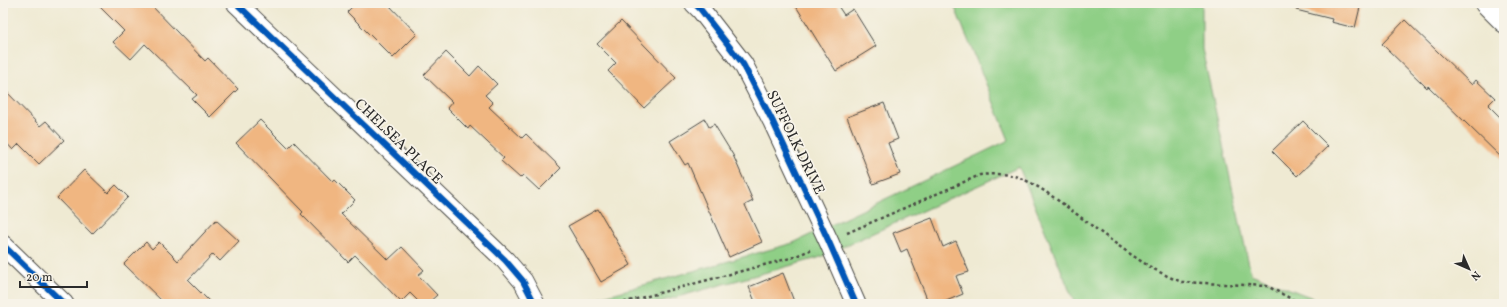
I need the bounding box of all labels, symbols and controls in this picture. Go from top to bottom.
street label: SUFFOLK DRIVE [760,87,829,198]
street label: CHELSEA PLACE [349,94,447,190]
north arrow [1449,249,1489,289]
scale bar [20,263,87,289]
text: N [1467,267,1483,283]
text: 20 m [26,270,53,286]

